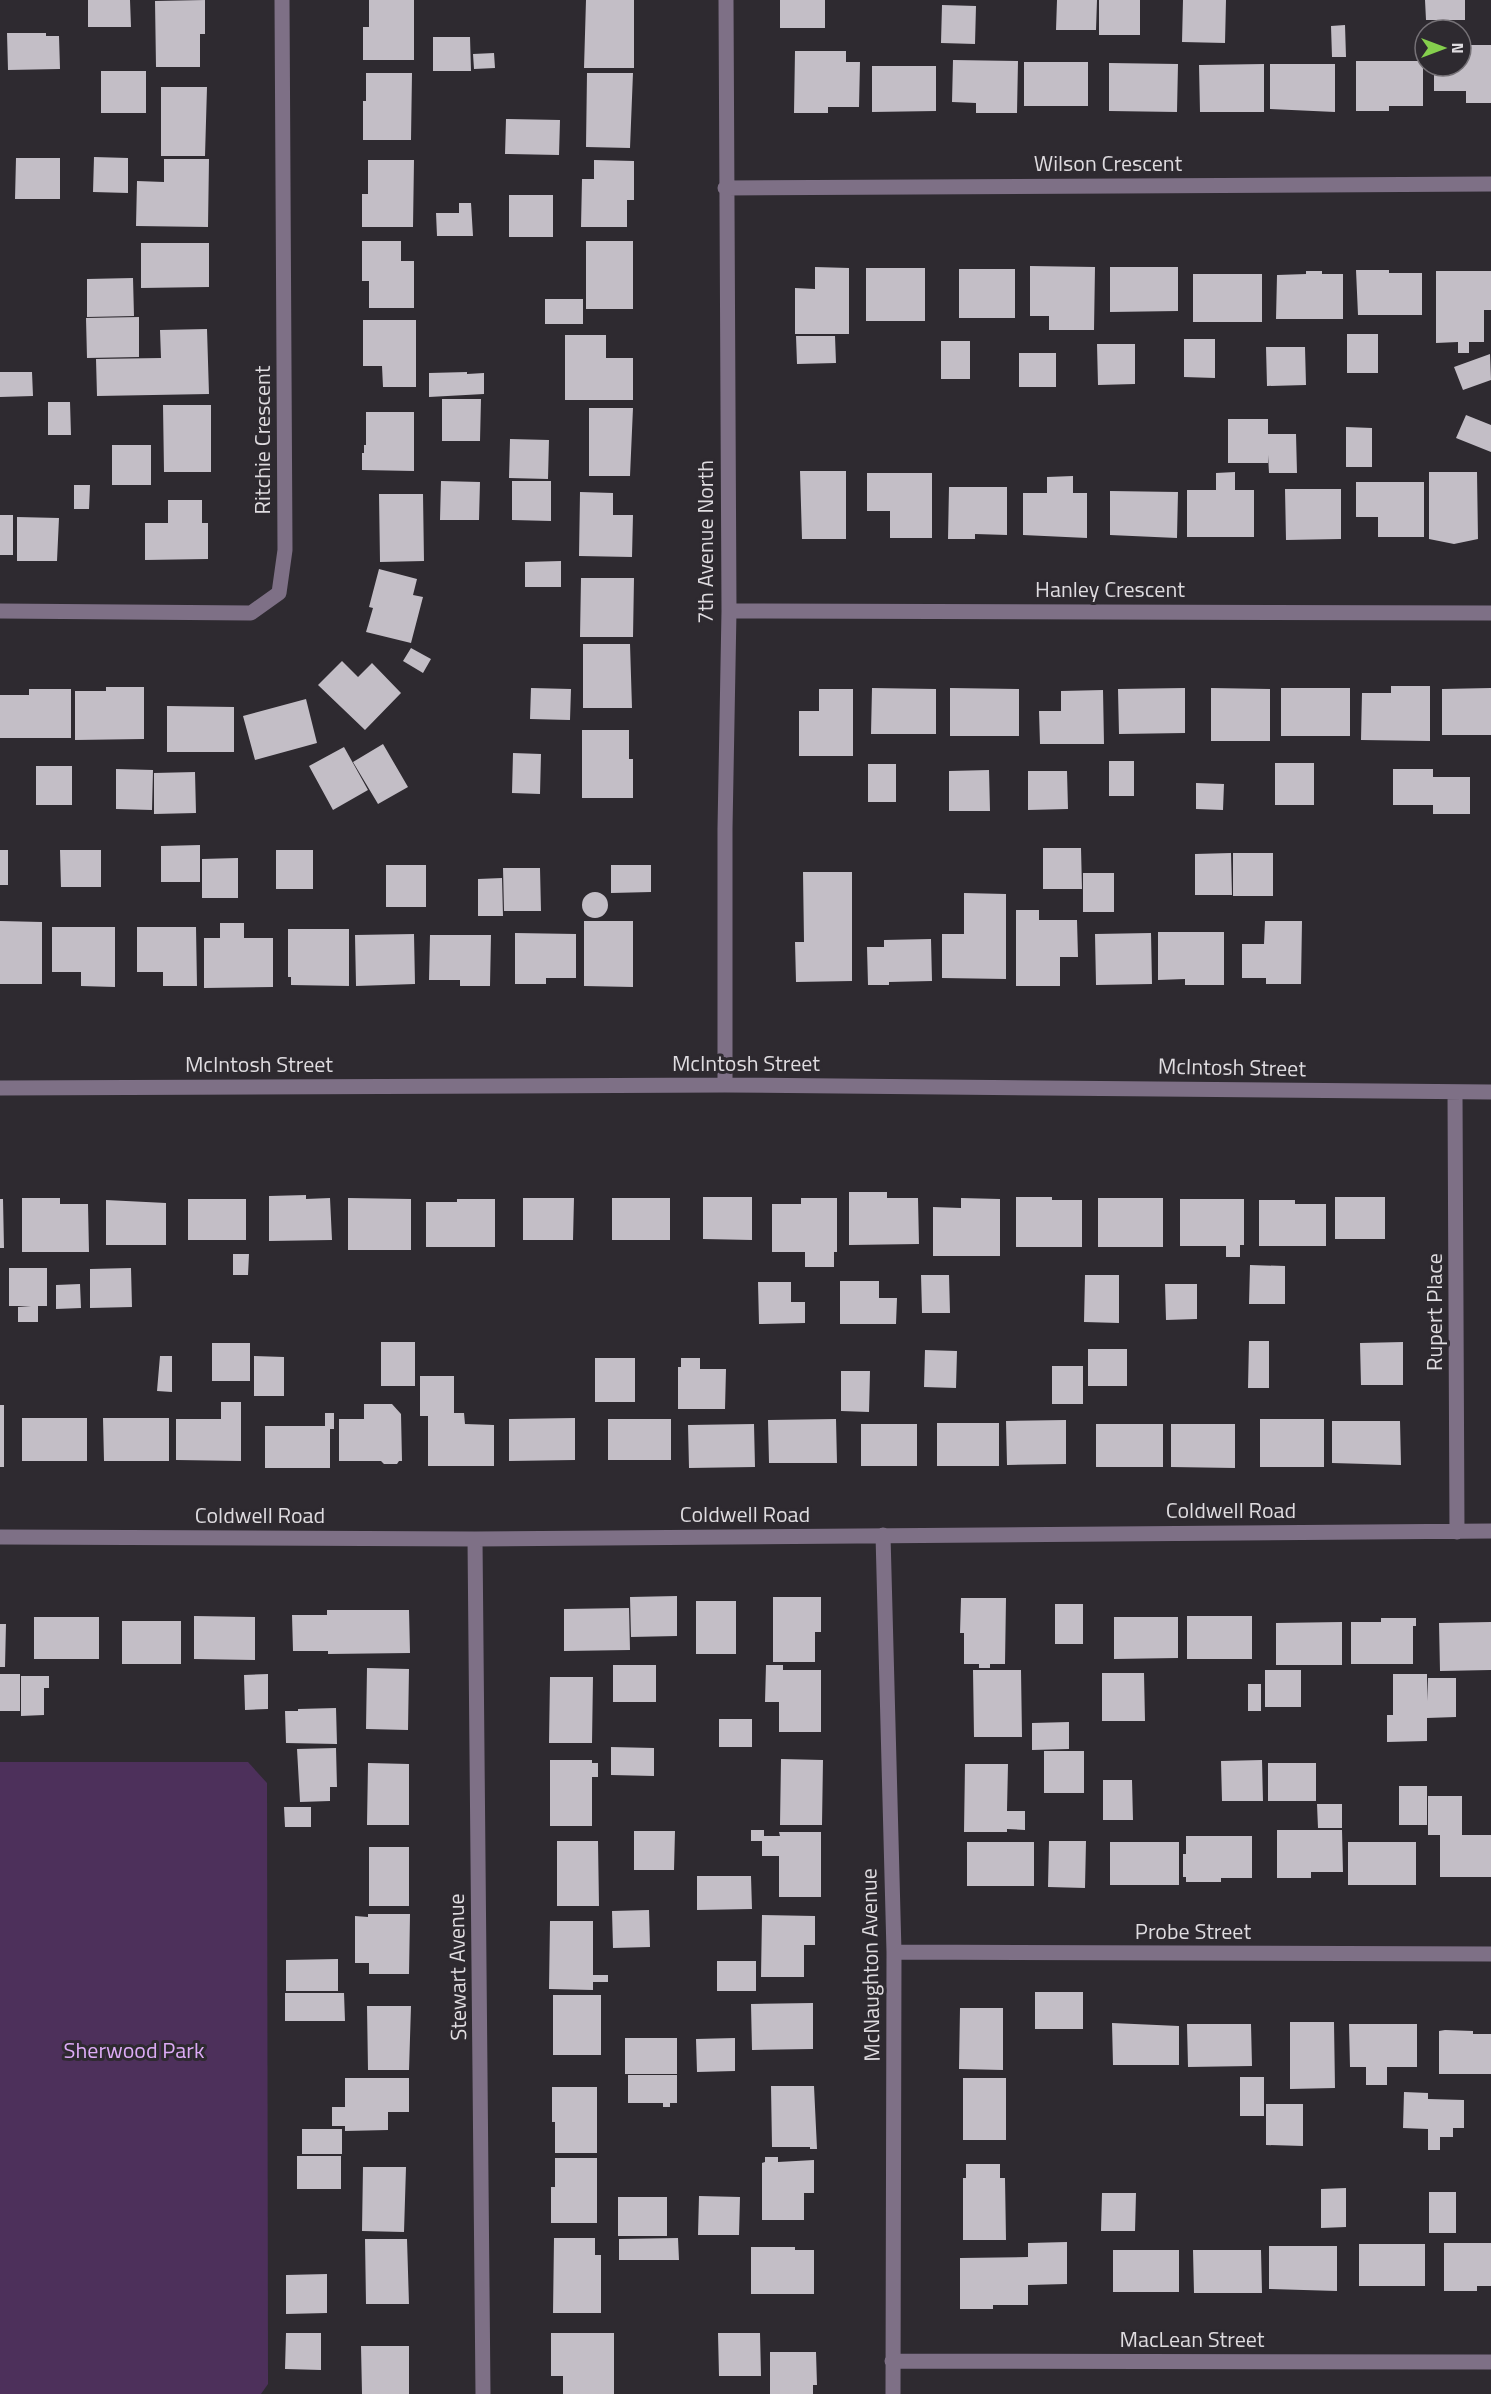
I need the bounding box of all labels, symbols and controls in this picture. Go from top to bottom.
north arrow [1413,18,1473,78]
text: N [1446,42,1470,54]
street label: Wilson Crescent [1034,146,1183,180]
street label: Ritchie Crescent [245,365,279,514]
street label: 7th Avenue North [688,460,722,624]
street label: Hanley Crescent [1035,572,1185,606]
street label: McIntosh Street [672,1046,820,1080]
street label: McIntosh Street [185,1047,333,1081]
street label: McIntosh Street [1158,1049,1307,1085]
street label: Rupert Place [1417,1253,1451,1371]
street label: Coldwell Road [1166,1493,1296,1527]
street label: Coldwell Road [680,1497,810,1531]
street label: Coldwell Road [195,1498,325,1532]
street label: McNaughton Avenue [851,1868,889,2062]
street label: Stewart Avenue [439,1893,475,2041]
street label: Probe Street [1135,1914,1251,1948]
park label: Sherwood Park [64,2033,205,2067]
street label: MacLean Street [1119,2322,1265,2356]

